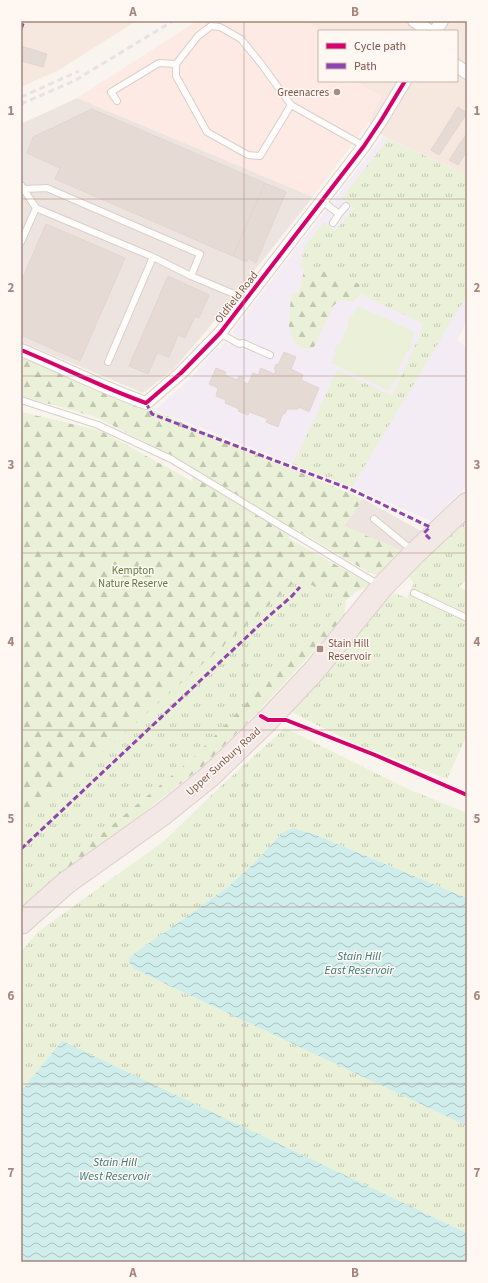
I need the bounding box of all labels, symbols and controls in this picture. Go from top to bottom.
text: A [128,3,137,21]
text: B [351,3,359,21]
legend [318,30,458,82]
text: Cycle path [354,38,406,55]
text: Path [354,58,377,75]
place label: Greenacres [277,85,329,100]
marker: Greenacres [332,87,342,97]
text: 1 [8,102,15,120]
text: 1 [474,102,481,120]
street label: Oldfield Road [211,268,261,326]
text: 2 [8,279,15,297]
text: 2 [474,279,481,297]
text: 3 [8,456,15,474]
text: 3 [474,456,481,474]
park label: Kempton Nature Reserve [98,563,168,591]
text: 4 [8,633,15,651]
text: 4 [474,633,481,651]
place label: Stain Hill Reservoir [328,636,372,664]
marker: Stain Hill Reservoir [315,644,325,654]
street label: Upper Sunbury Road [183,724,264,799]
text: 5 [8,810,15,828]
text: 5 [474,810,481,828]
water label: Stain Hill East Reservoir [324,948,394,979]
text: 6 [8,987,15,1005]
text: 6 [474,987,481,1005]
water label: Stain Hill West Reservoir [79,1154,152,1185]
text: 7 [8,1164,15,1182]
text: 7 [474,1164,481,1182]
text: A [128,1264,137,1282]
text: B [351,1264,359,1282]

